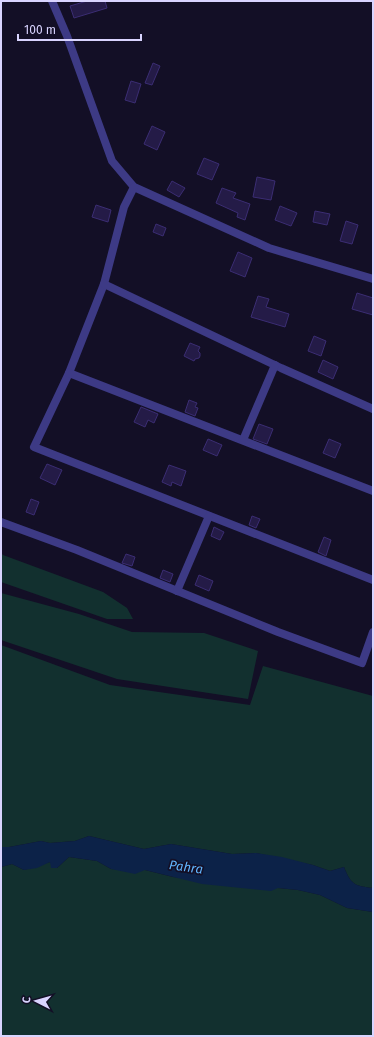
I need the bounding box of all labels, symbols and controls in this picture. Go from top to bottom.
scale bar [18,16,141,42]
text: 100 m [24,23,56,37]
water label: Pahra [168,857,204,877]
north arrow [16,981,56,1021]
text: С [20,996,33,1004]

